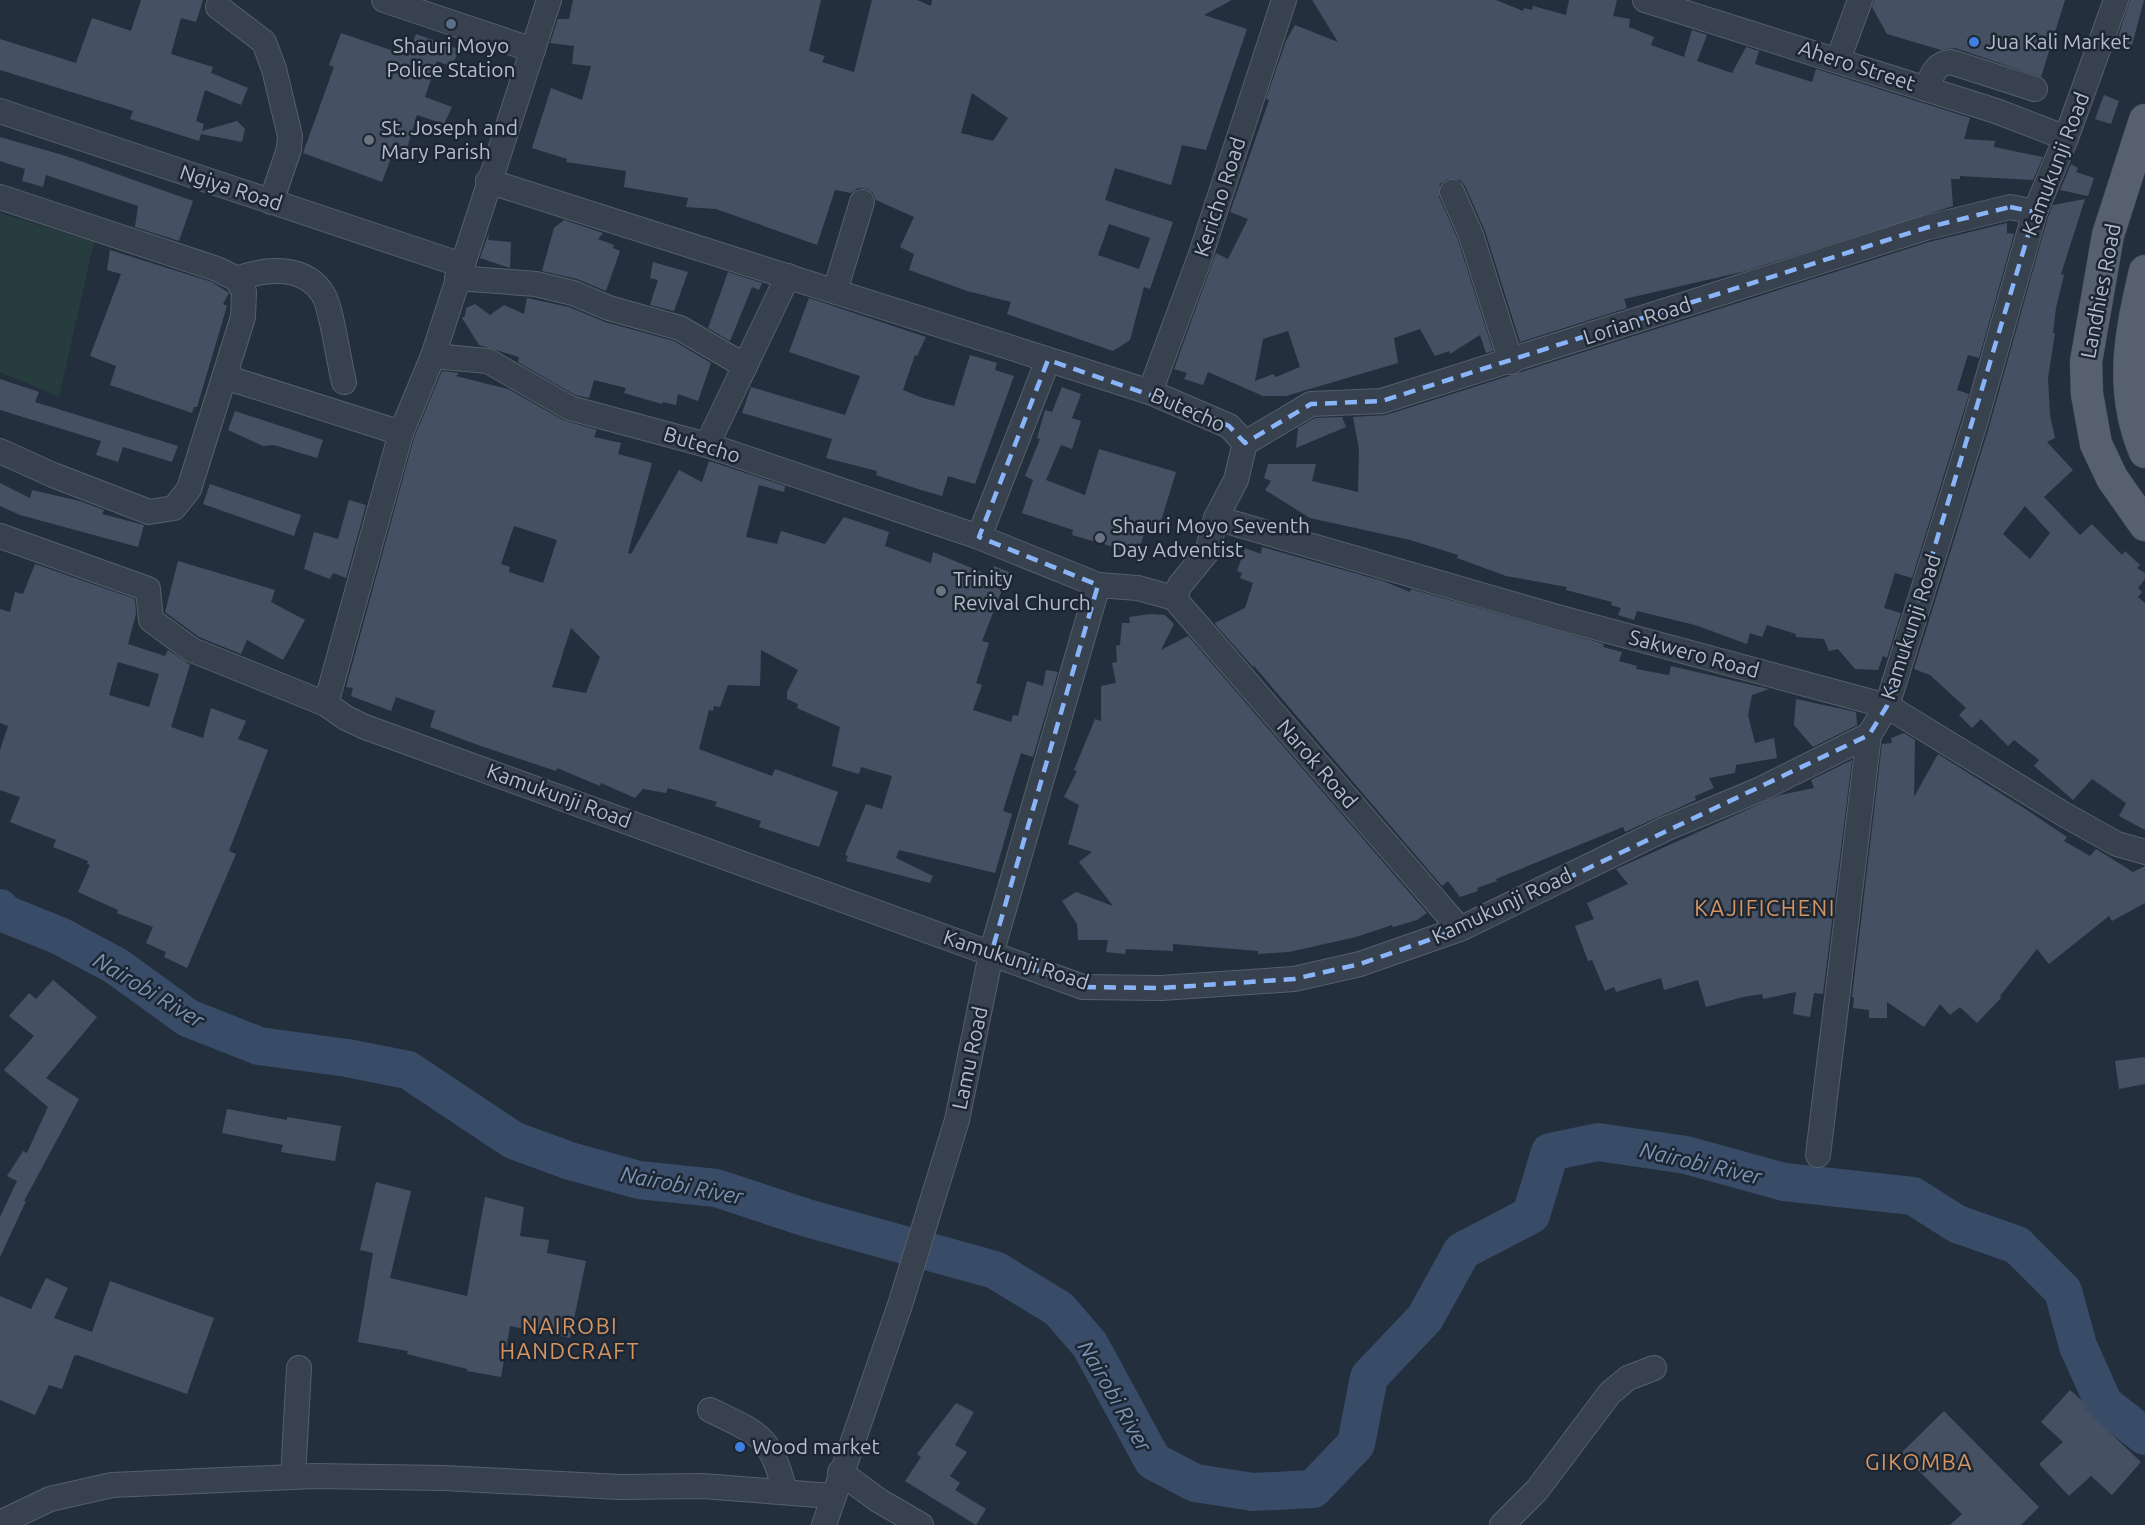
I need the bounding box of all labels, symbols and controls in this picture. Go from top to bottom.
marker: Shauri Moyo Police Station [444,17,458,31]
place label: Jua Kali Market [1986,29,2130,53]
place label: Shauri Moyo Police Station [387,33,515,81]
street label: Ahero Street [1796,35,1919,95]
marker: Jua Kali Market [1967,35,1981,49]
street label: Kamukunji Road [2017,89,2093,239]
place label: St. Joseph and Mary Parish [381,115,518,163]
marker: St. Joseph and Mary Parish [362,133,376,147]
street label: Kericho Road [1188,134,1250,260]
street label: Ngiya Road [177,159,286,215]
street label: Landhies Road [2075,221,2125,360]
street label: Lorian Road [1580,291,1694,349]
street label: Butecho [1147,382,1229,436]
street label: Butecho [661,421,744,467]
place label: Shauri Moyo Seventh Day Adventist [1112,513,1310,561]
marker: Shauri Moyo Seventh Day Adventist [1093,531,1107,545]
street label: Kamukunji Road [1875,551,1945,703]
place label: Trinity Revival Church [953,566,1091,614]
marker: Trinity Revival Church [934,584,948,598]
street label: Sakwero Road [1627,624,1762,682]
street label: Narok Road [1273,714,1363,813]
street label: Kamukunji Road [484,758,635,832]
street label: Kamukunji Road [1428,862,1575,948]
district label: KAJIFICHENI [1694,895,1836,920]
street label: Kamukunji Road [940,924,1092,994]
water label: Nairobi River [90,947,210,1033]
street label: Lamu Road [946,1004,992,1112]
water label: Nairobi River [1638,1136,1765,1189]
water label: Nairobi River [619,1160,746,1209]
district label: NAIROBI HANDCRAFT [500,1313,640,1363]
water label: Nairobi River [1074,1336,1158,1456]
place label: Wood market [752,1434,880,1458]
marker: Wood market [733,1440,747,1454]
district label: GIKOMBA [1865,1449,1973,1474]

